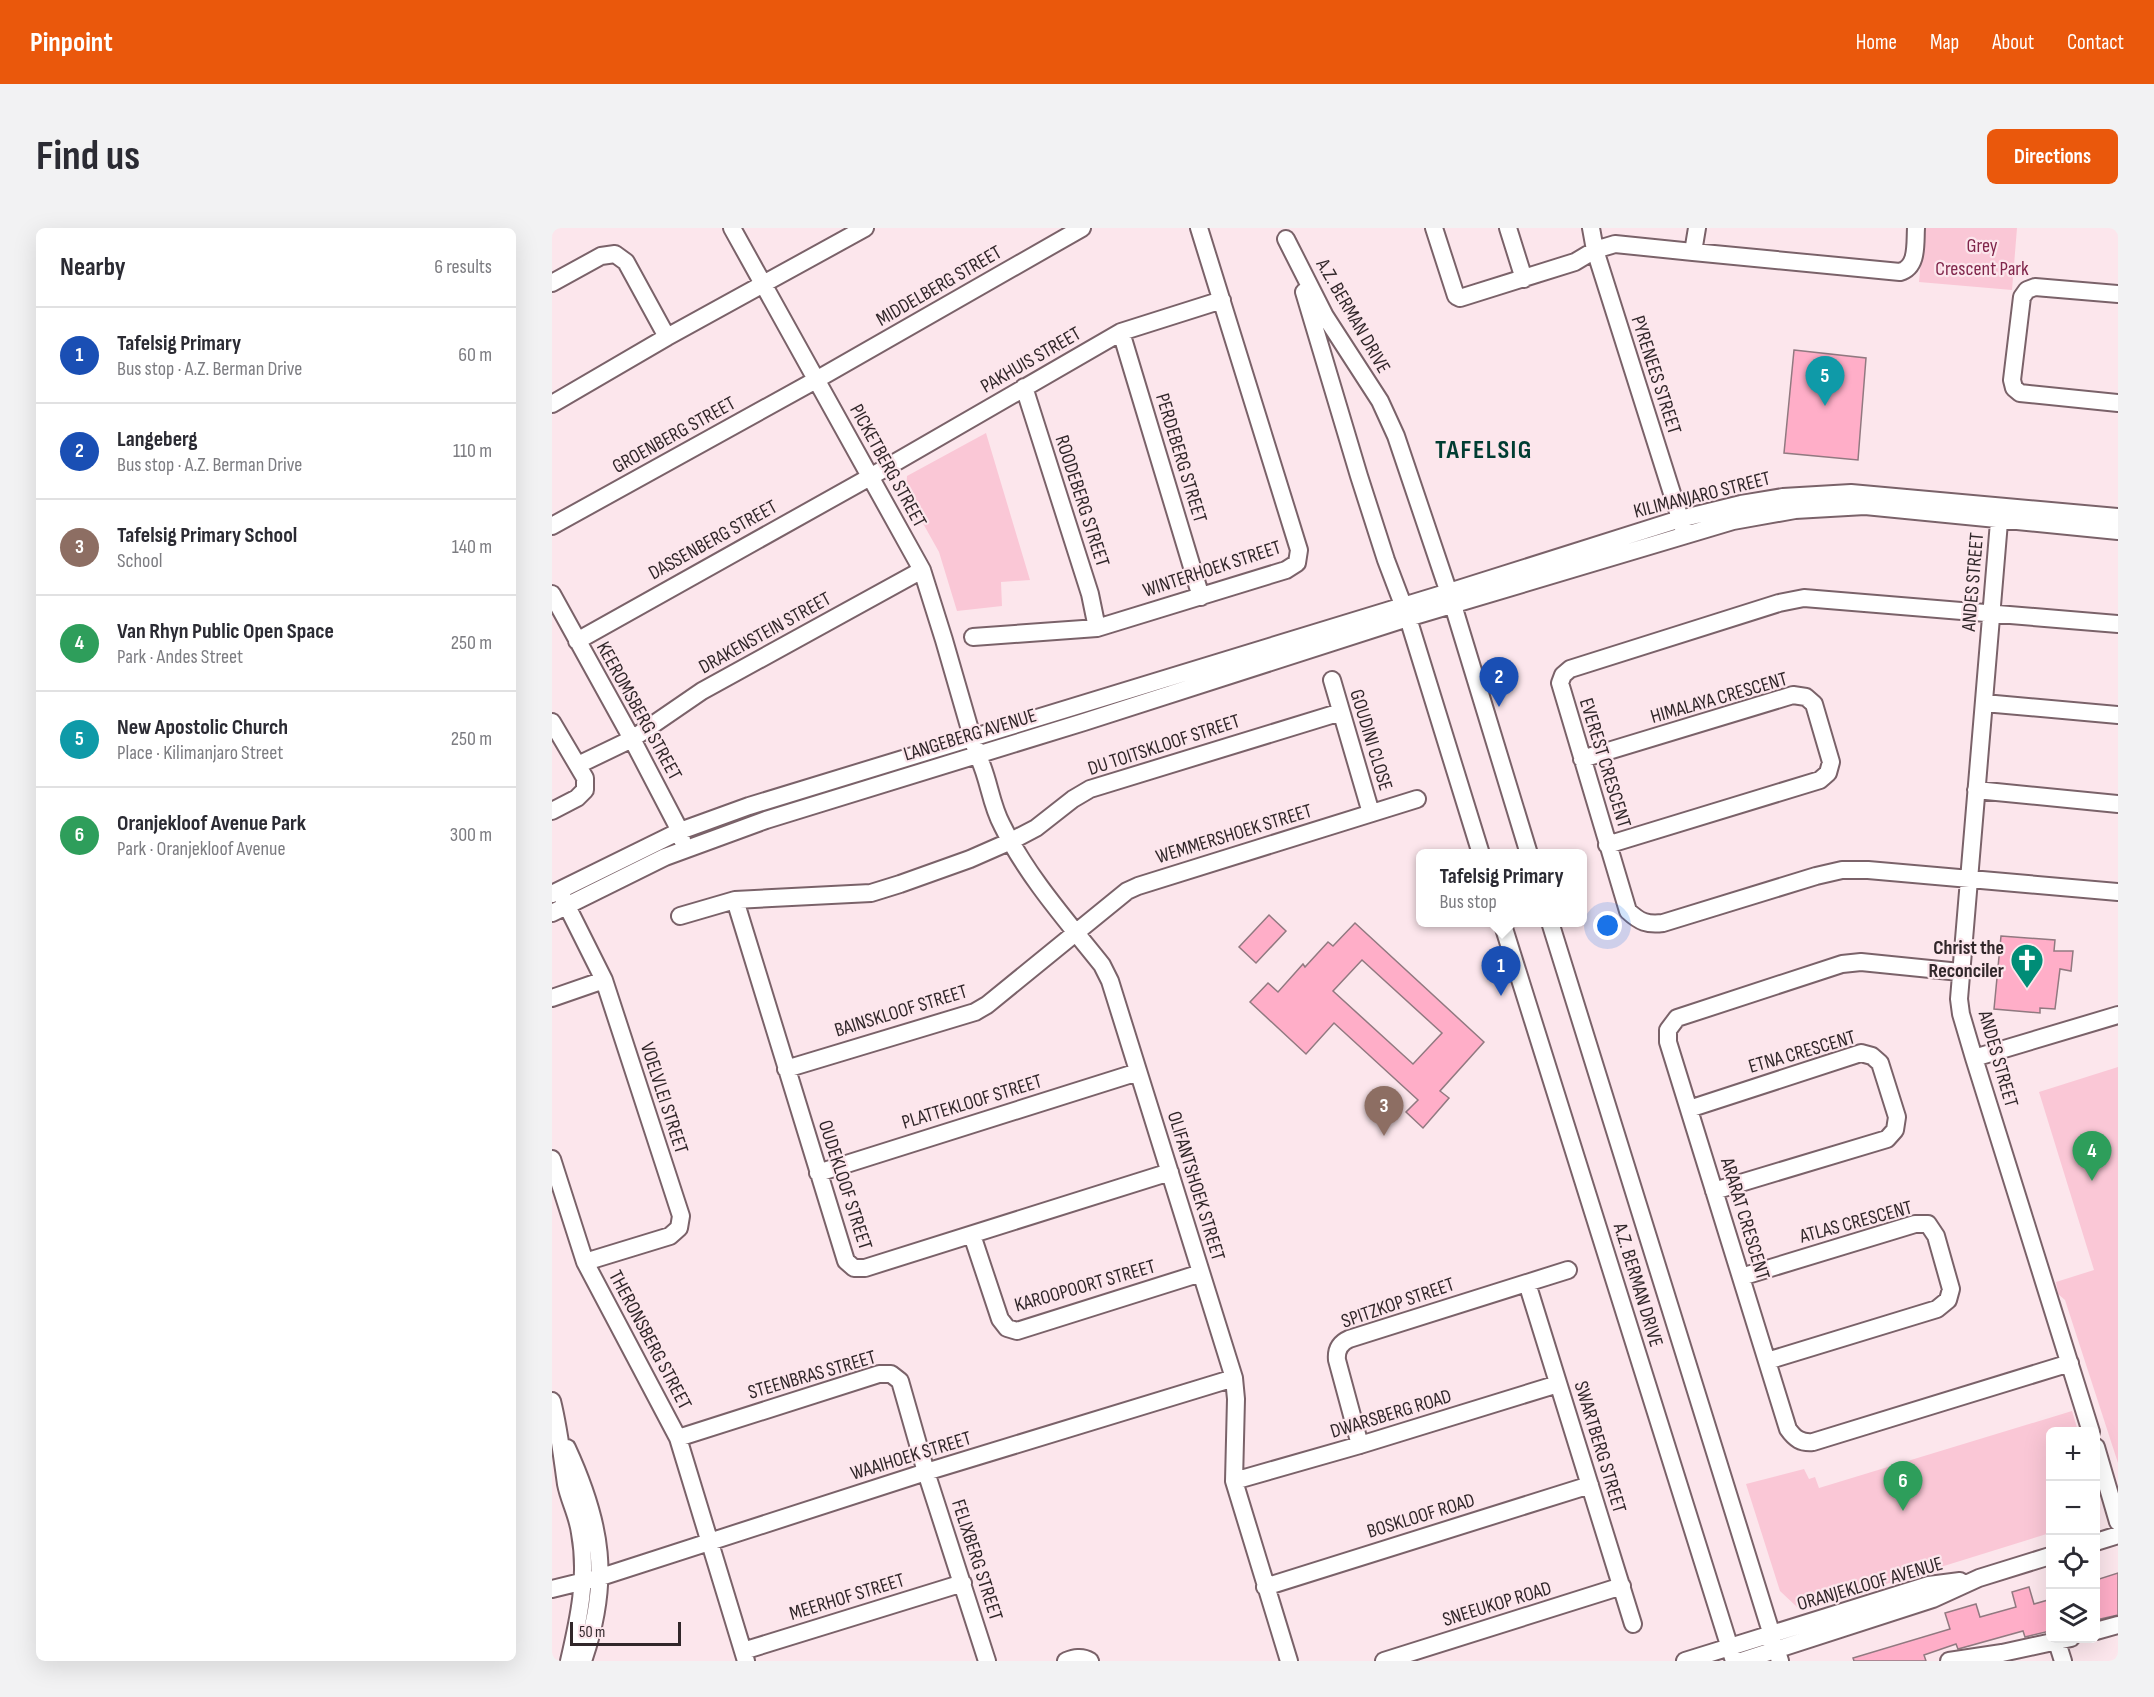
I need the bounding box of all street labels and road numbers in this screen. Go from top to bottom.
street label: MIDDELBERG STREET [872,240,1006,332]
street label: A.Z. BERMAN DRIVE [1310,254,1395,378]
street label: PYRENEES STREET [1626,313,1686,437]
street label: PAKHUIS STREET [977,322,1085,398]
street label: GROENBERG STREET [608,391,740,479]
street label: PERDEBERG STREET [1150,391,1212,525]
street label: PICKETBERG STREET [844,400,932,532]
street label: ROODEBERG STREET [1049,432,1115,570]
street label: KILIMANJARO STREET [1631,466,1773,524]
street label: DASSENBERG STREET [645,495,781,585]
street label: ANDES STREET [1957,532,1989,633]
street label: WINTERHOEK STREET [1140,535,1284,603]
street label: DRAKENSTEIN STREET [695,587,835,679]
street label: KEEROMSBERG STREET [591,638,687,784]
street label: HIMALAYA CRESCENT [1648,667,1790,729]
street label: GOUDINI CLOSE [1344,687,1398,793]
street label: EVEREST CRESCENT [1574,695,1636,831]
street label: LANGEBERG AVENUE [901,703,1039,767]
street label: DU TOITSKLOOF STREET [1085,709,1243,781]
street label: WEMMERSHOEK STREET [1153,799,1315,869]
street label: BAINSKLOOF STREET [832,979,970,1043]
street label: ANDES STREET [1973,1007,2023,1110]
street label: ETNA CRESCENT [1746,1025,1858,1079]
street label: VOELVLEI STREET [635,1039,693,1157]
street label: PLATTEKLOOF STREET [899,1069,1045,1135]
street label: OLIFANTSHOEK STREET [1162,1108,1230,1264]
street label: OUDEKLOOF STREET [813,1117,877,1253]
street label: ARARAT CRESCENT [1715,1154,1775,1283]
street label: ATLAS CRESCENT [1796,1195,1915,1249]
street label: A.Z. BERMAN DRIVE [1607,1219,1668,1350]
street label: KAROOPOORT STREET [1012,1254,1158,1318]
street label: THERONSBERG STREET [603,1266,697,1414]
street label: SPITZKOP STREET [1338,1272,1458,1334]
street label: STEENBRAS STREET [745,1345,879,1405]
street label: SWARTBERG STREET [1569,1378,1631,1516]
street label: DWARSBERG ROAD [1328,1384,1454,1444]
street label: WAAIHOEK STREET [848,1426,974,1486]
street label: BOSKLOOF ROAD [1364,1488,1478,1544]
street label: FELIXBERG STREET [946,1496,1008,1624]
street label: ORANJEKLOOF AVENUE [1794,1552,1946,1616]
street label: MEERHOF STREET [787,1568,907,1626]
street label: SNEEUKOP ROAD [1440,1576,1554,1632]

